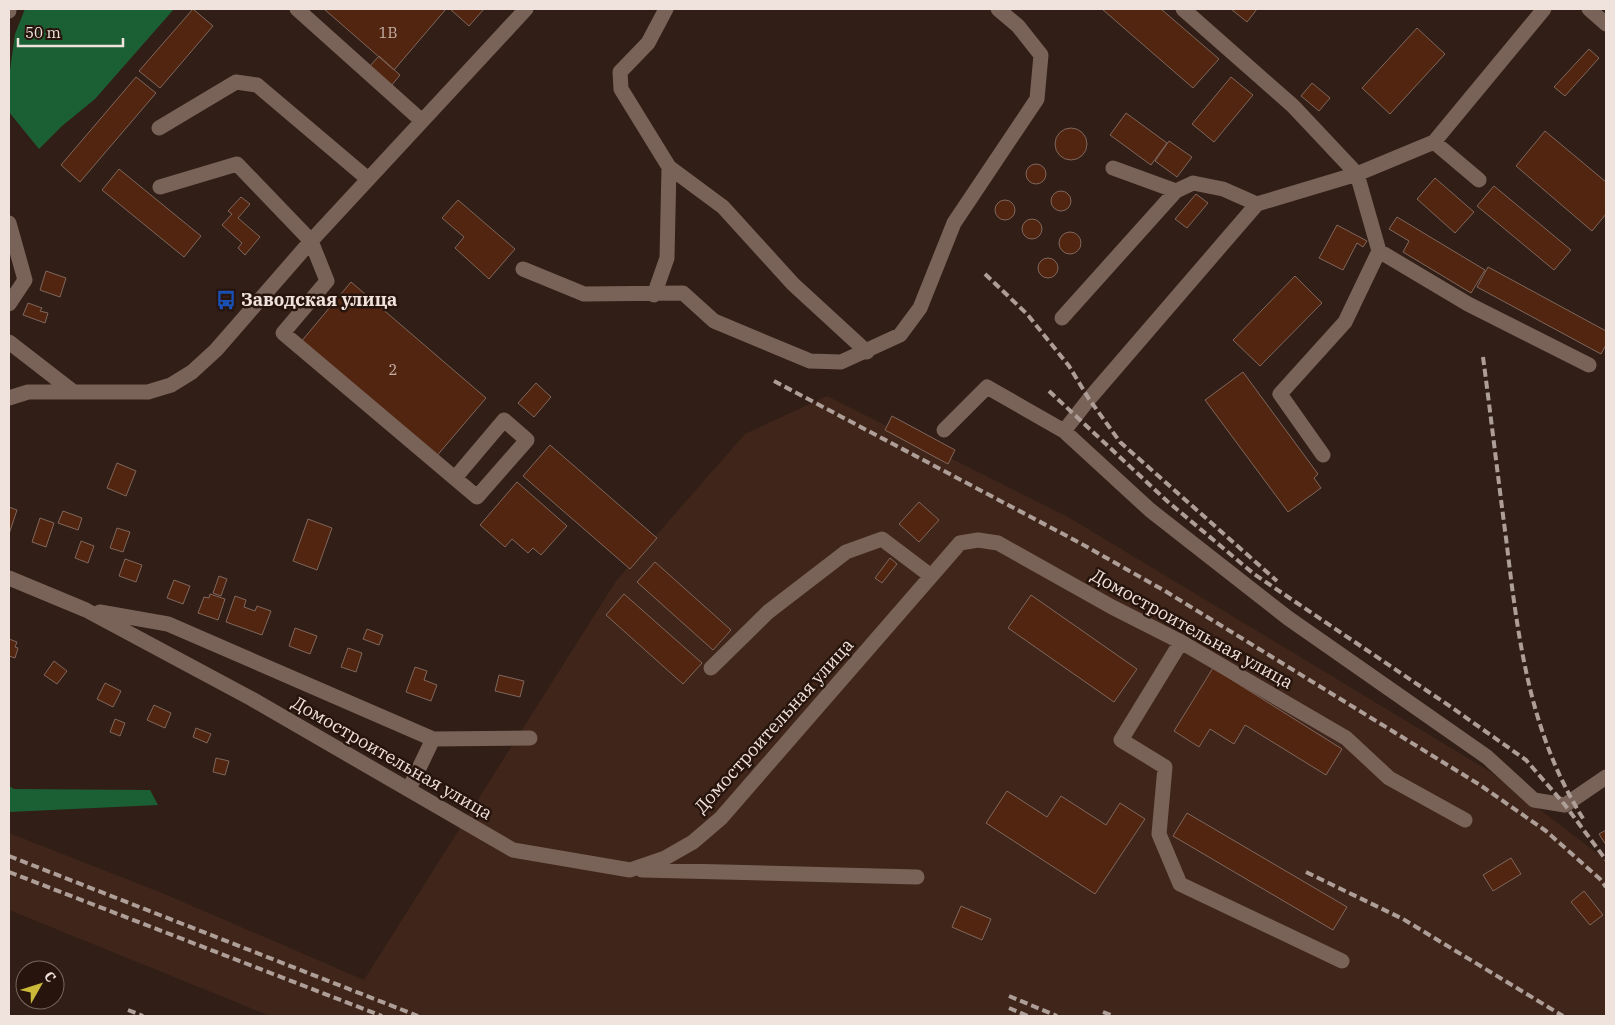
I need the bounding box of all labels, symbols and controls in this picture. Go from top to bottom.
scale bar [18,15,122,47]
text: 50 m [25,23,61,42]
house number: 1В [378,23,398,42]
place label: Заводская улица [241,288,397,311]
bus stop icon: Заводская улица [215,289,237,311]
house number: 2 [388,360,398,379]
street label: Домостроительная улица [1087,563,1297,694]
street label: Домостроительная улица [689,633,858,818]
street label: Домостроительная улица [288,691,497,824]
north arrow [15,960,65,1010]
text: С [40,968,60,986]

